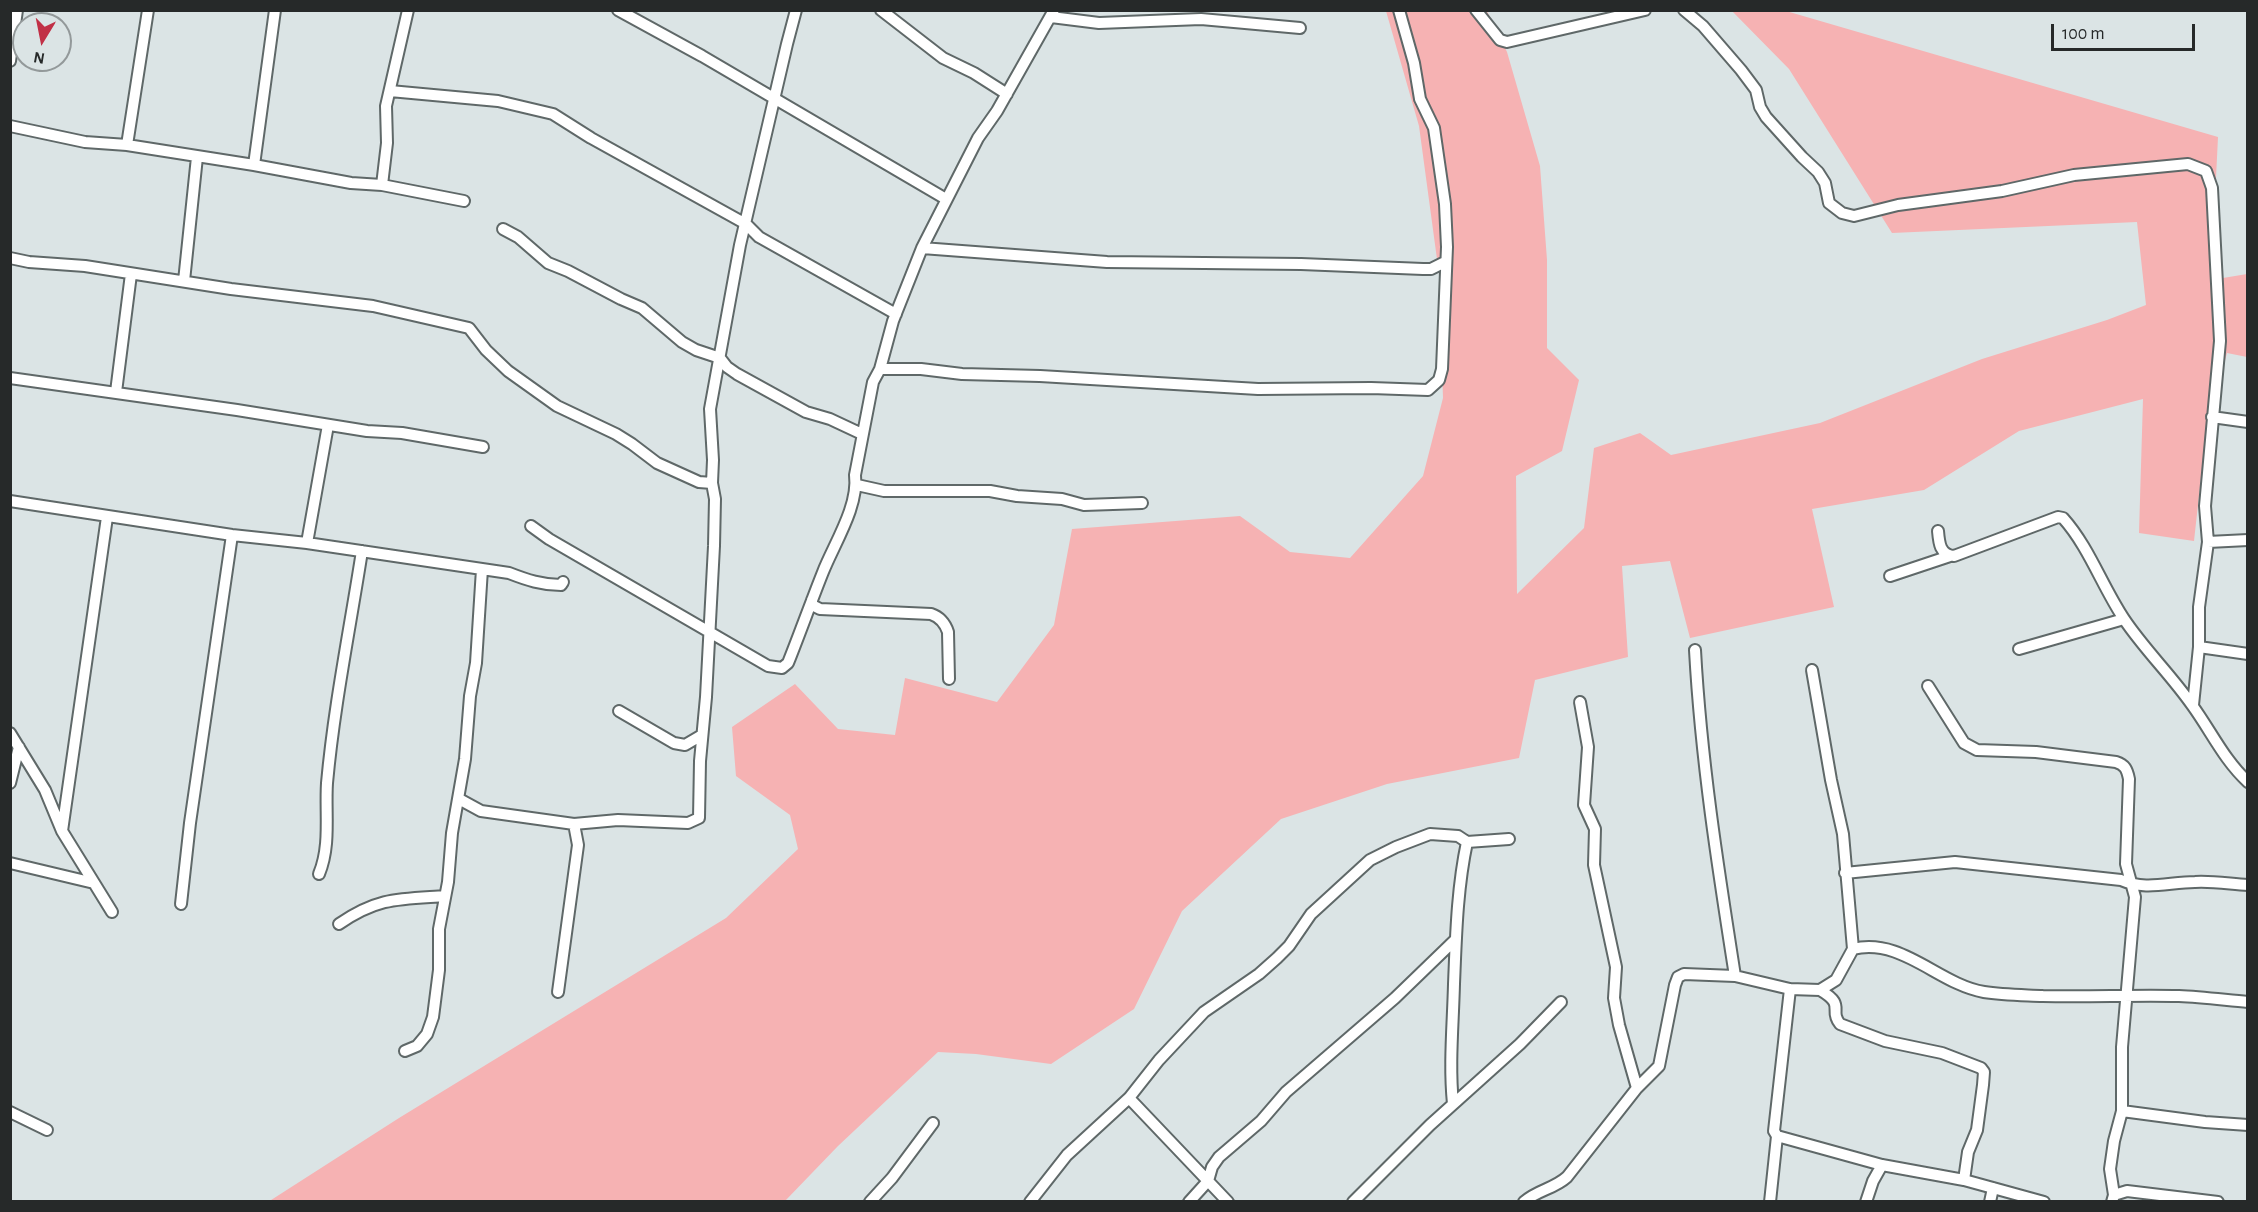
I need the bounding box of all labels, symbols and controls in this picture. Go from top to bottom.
north arrow [12,12,72,72]
scale bar [2054,12,2198,50]
text: 100 m [2062,25,2105,43]
text: N [32,49,46,67]

